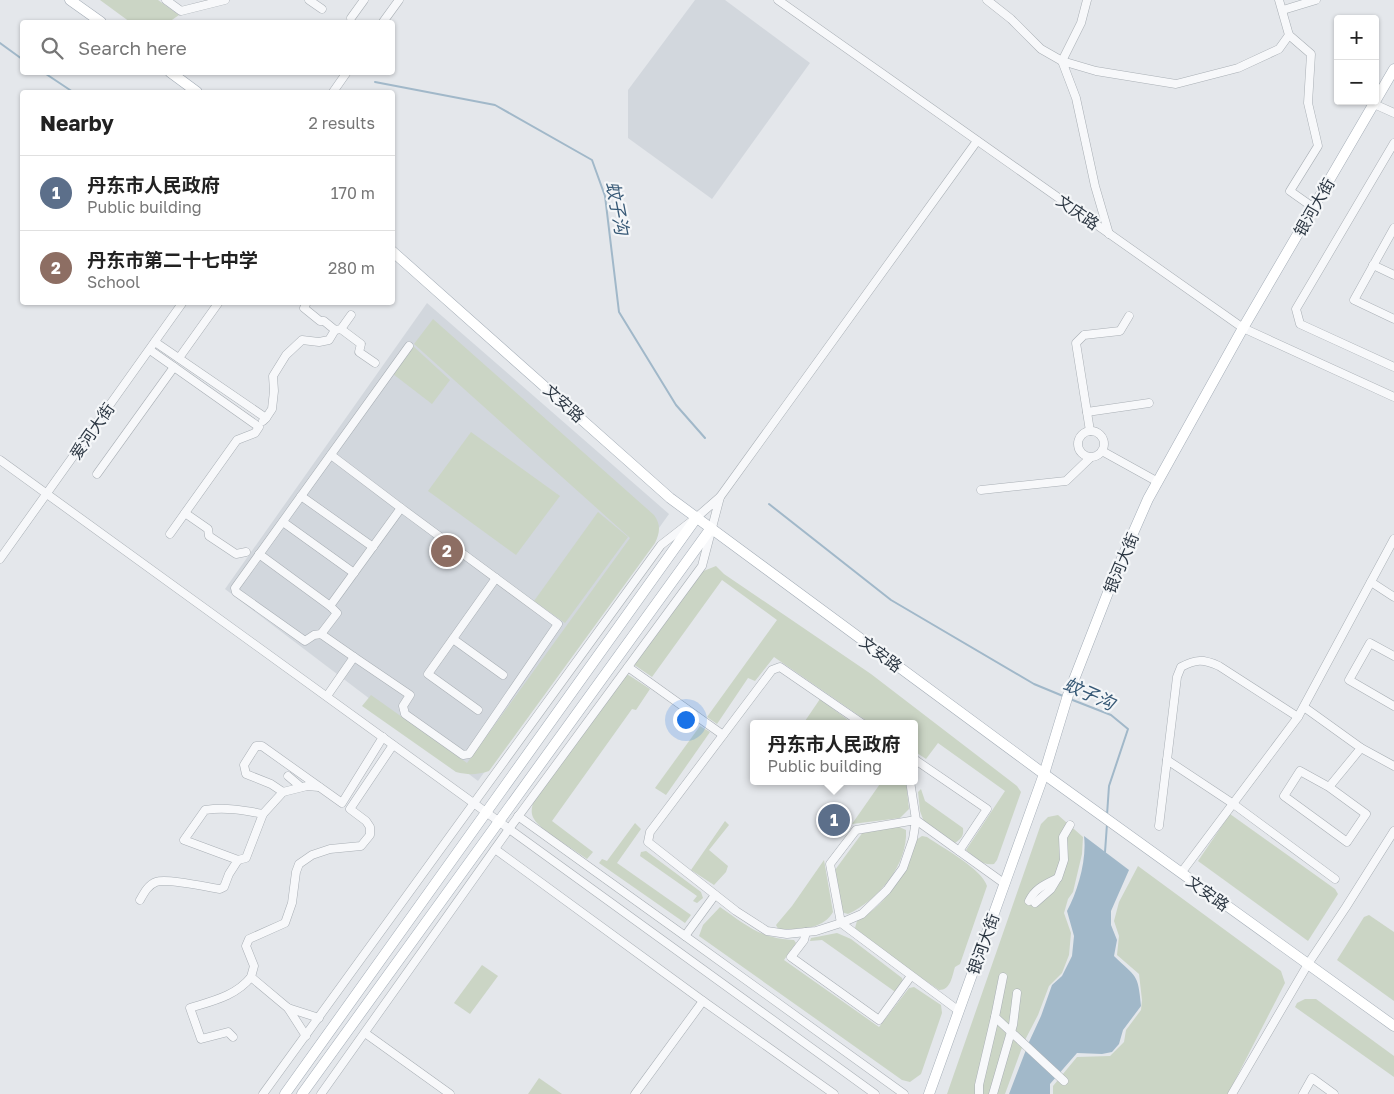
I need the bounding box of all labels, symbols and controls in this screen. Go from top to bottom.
map controls [1334,15,1379,105]
button: + [1334,15,1379,60]
search box [20,20,395,75]
icon: search [38,34,66,62]
text: Search here [78,36,187,59]
button: − [1334,60,1379,105]
text: Nearby [40,110,114,136]
text: 2 results [309,113,375,133]
text: 丹东市人民政府 [87,173,220,196]
street label: 银河大街 [1289,174,1339,240]
water label: 蚊子沟 [602,179,634,238]
text: 1 [52,183,60,203]
text: 170 m [331,183,375,203]
street label: 文庆路 [1053,190,1103,234]
text: Public building [87,197,202,217]
text: 丹东市第二十七中学 [87,248,258,271]
text: 2 [51,258,61,278]
text: 280 m [328,258,375,278]
text: School [87,272,140,292]
street label: 文安路 [539,380,589,426]
street label: 爱河大街 [65,399,119,463]
street label: 银河大街 [1099,530,1143,596]
pin: 2 [431,532,463,570]
street label: 文安路 [856,632,906,676]
water label: 蚊子沟 [1060,672,1120,715]
your location [673,707,699,733]
popup [750,720,918,785]
text: 丹东市人民政府 [767,732,901,755]
text: Public building [767,756,882,776]
pin: 1 [818,801,850,839]
street label: 文安路 [1183,871,1233,915]
street label: 银河大街 [963,911,1003,977]

